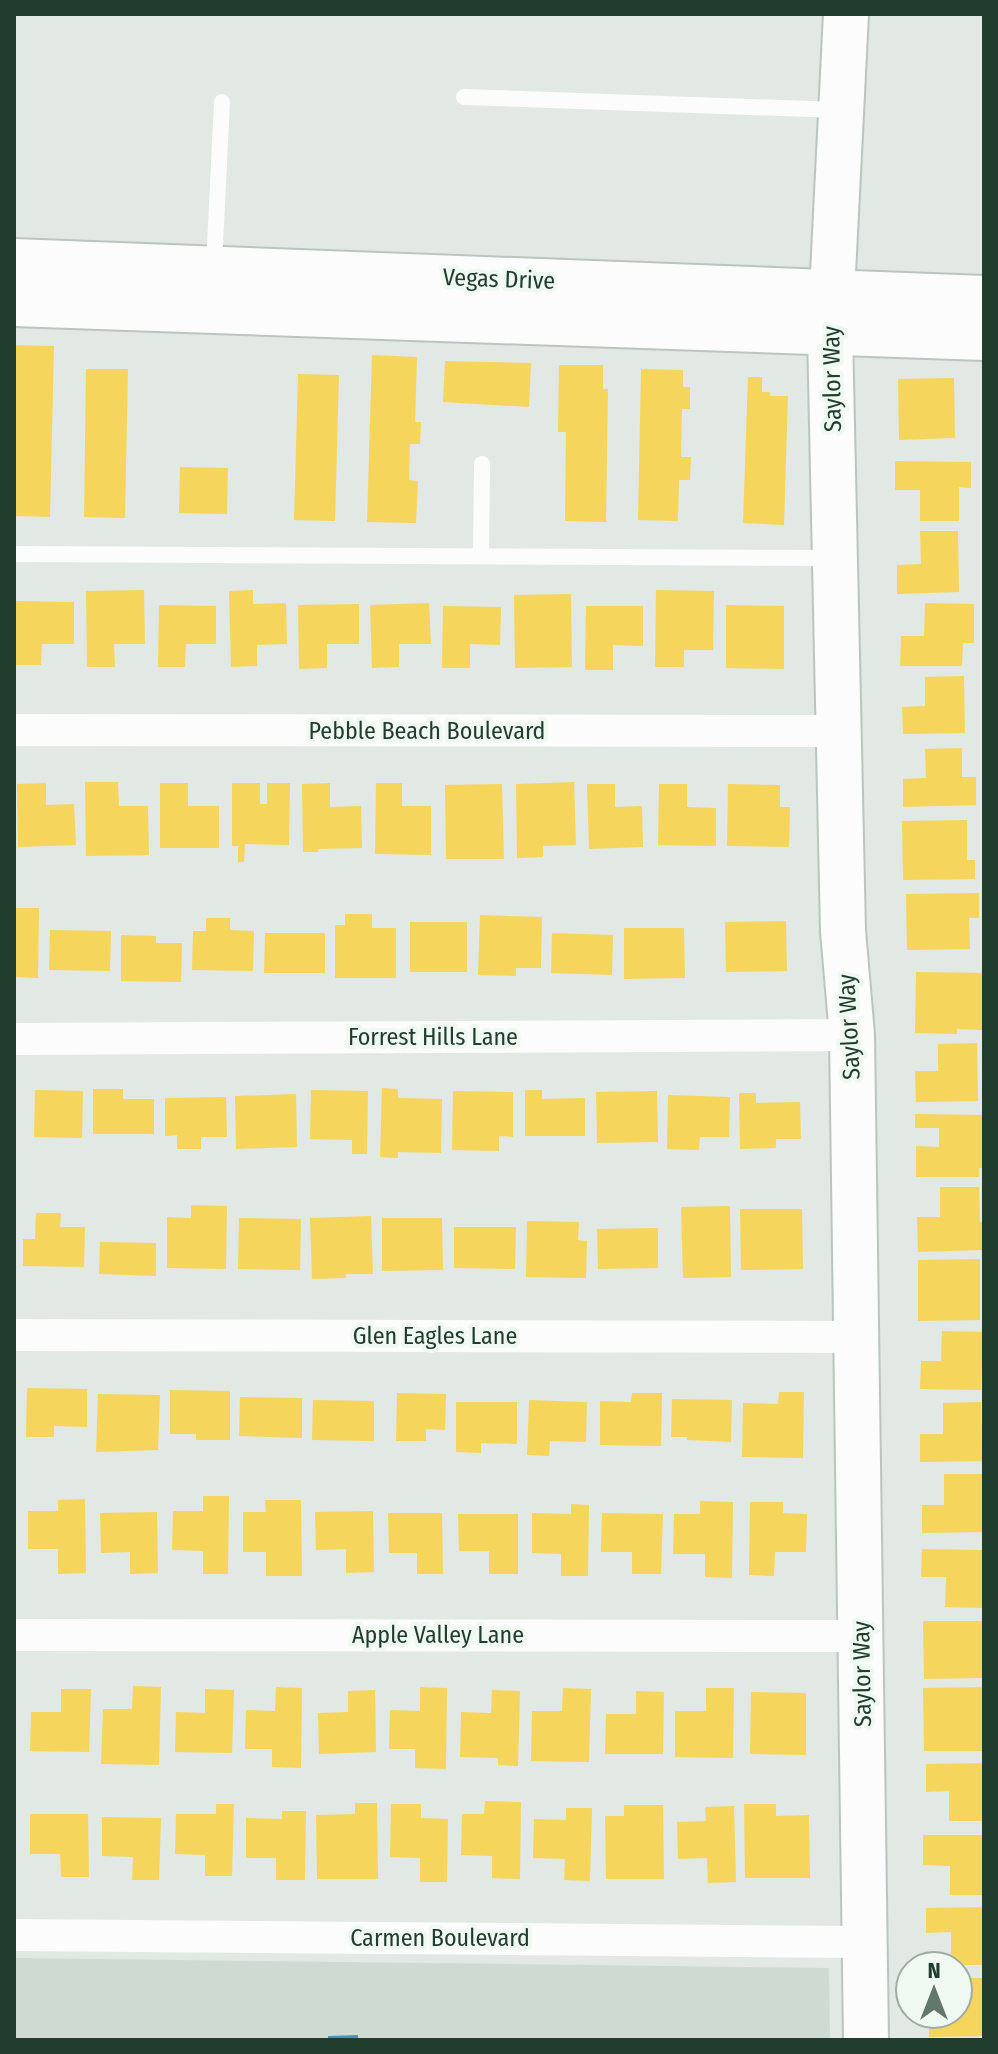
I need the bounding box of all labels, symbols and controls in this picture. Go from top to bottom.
street label: Vegas Drive [442,263,556,295]
street label: Saylor Way [817,325,847,432]
street label: Pebble Beach Boulevard [309,717,545,745]
street label: Saylor Way [832,973,866,1081]
street label: Forrest Hills Lane [348,1023,518,1051]
street label: Glen Eagles Lane [353,1322,517,1350]
street label: Saylor Way [847,1620,877,1727]
street label: Apple Valley Lane [352,1621,524,1649]
street label: Carmen Boulevard [350,1924,530,1952]
north arrow [894,1950,974,2030]
text: N [927,1957,941,1984]

